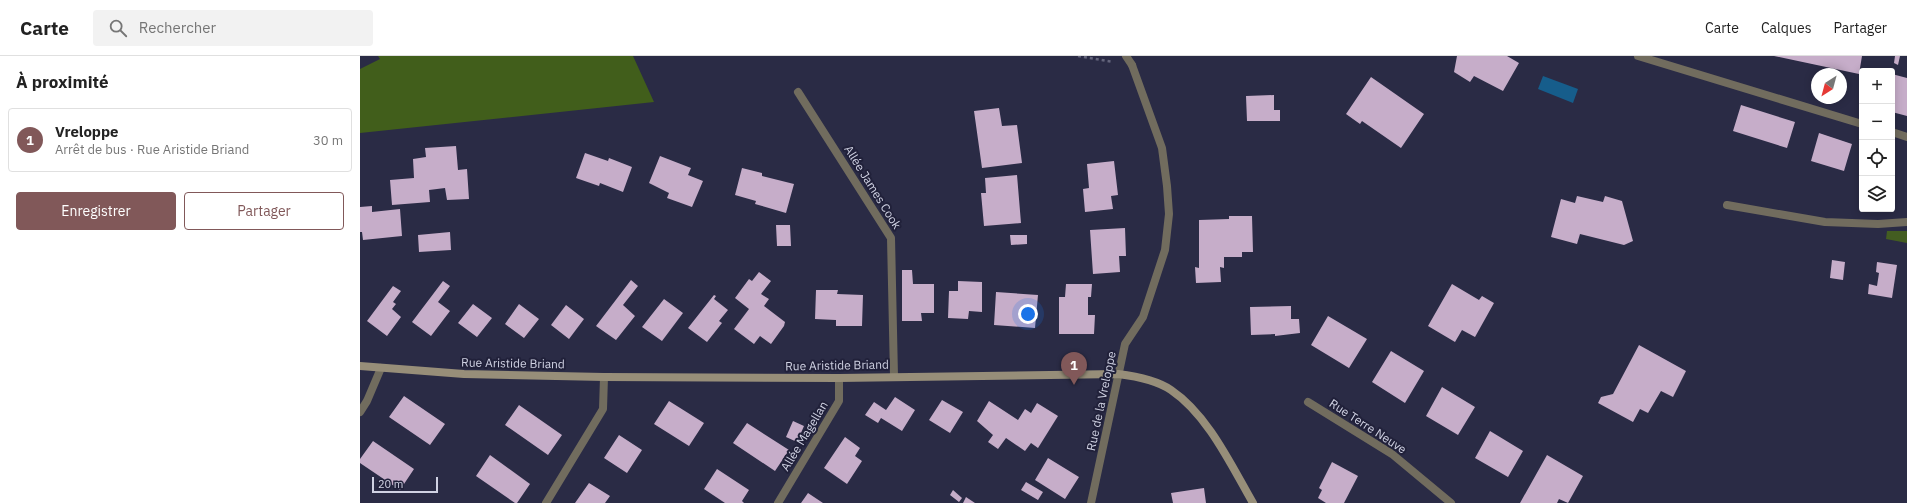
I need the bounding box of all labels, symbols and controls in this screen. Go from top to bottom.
search box [93,10,373,46]
text: Carte [20,16,69,40]
icon: search [107,17,129,39]
text: Rechercher [139,18,216,37]
text: Carte [1705,19,1739,37]
text: Calques [1761,19,1811,37]
text: Partager [1833,19,1887,37]
north arrow [1811,68,1847,104]
map controls [1859,68,1895,212]
button: + [1859,68,1895,104]
text: À proximité [16,71,109,93]
button: − [1859,104,1895,140]
text: Vreloppe [55,122,119,141]
text: 1 [26,132,34,149]
text: 30 m [313,132,343,149]
button: locate [1859,140,1895,176]
text: Arrêt de bus · Rue Aristide Briand [55,141,249,158]
street label: Allée James Cook [841,142,905,232]
button: layers [1859,176,1895,212]
button: Enregistrer [16,192,176,230]
button: Partager [184,192,344,230]
your location [1018,304,1038,324]
street label: Rue de la Vreloppe [1083,349,1119,452]
pin: 1 [1061,352,1087,385]
street label: Rue Aristide Briand [461,355,565,371]
street label: Rue Aristide Briand [785,357,889,373]
street label: Rue Terre Neuve [1327,395,1410,457]
street label: Allée Magellan [777,398,831,474]
scale bar [372,475,438,494]
text: 20 m [378,477,403,491]

